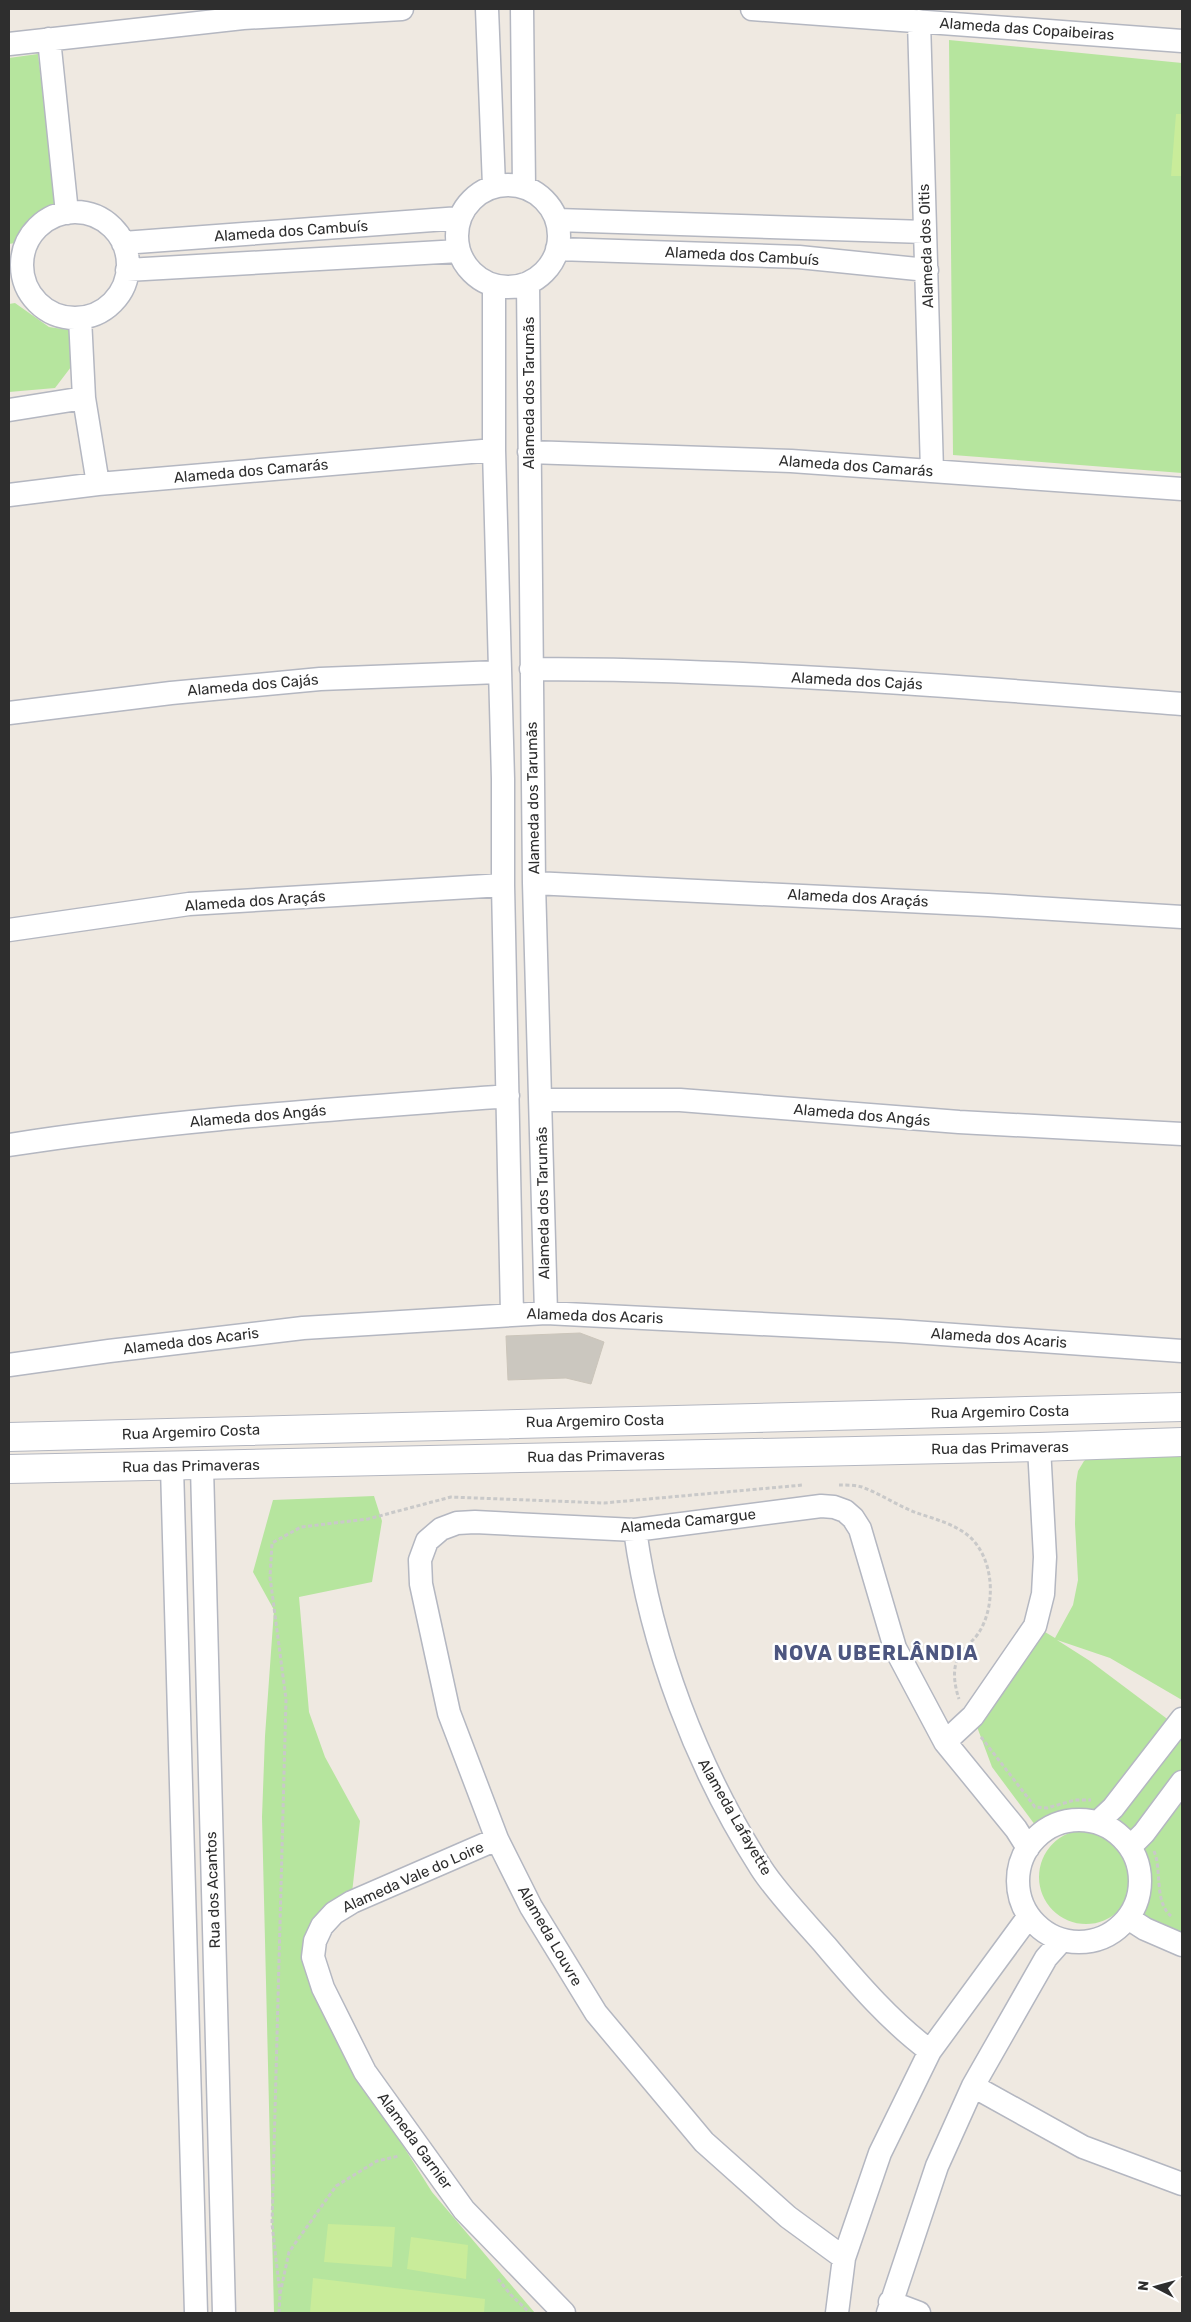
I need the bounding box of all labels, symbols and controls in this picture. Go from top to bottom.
street label: Alameda das Copaibeiras [939,14,1115,44]
street label: Alameda dos Oitis [915,183,937,308]
street label: Alameda dos Cambuís [213,217,369,245]
street label: Alameda dos Cambuís [664,243,820,269]
street label: Alameda dos Tarumãs [520,316,538,469]
street label: Alameda dos Camarás [778,452,934,480]
street label: Alameda dos Camarás [173,455,329,487]
street label: Alameda dos Cajás [791,669,924,693]
street label: Alameda dos Cajás [187,670,320,700]
street label: Alameda dos Tarumãs [523,721,543,874]
street label: Alameda dos Araçás [787,885,929,911]
street label: Alameda dos Araçás [184,887,326,915]
street label: Alameda dos Angás [793,1100,931,1130]
street label: Alameda dos Angás [189,1101,327,1131]
street label: Alameda dos Tarumãs [533,1126,553,1279]
street label: Alameda dos Acaris [526,1305,664,1327]
street label: Alameda dos Acaris [122,1324,260,1358]
street label: Alameda dos Acaris [930,1324,1068,1352]
street label: Rua Argemiro Costa [931,1402,1069,1422]
street label: Rua Argemiro Costa [526,1411,664,1431]
street label: Rua Argemiro Costa [121,1421,261,1443]
street label: Rua das Primaveras [931,1438,1069,1458]
street label: Rua das Primaveras [527,1446,665,1466]
street label: Rua das Primaveras [122,1456,260,1476]
street label: Alameda Camargue [619,1505,757,1537]
district label: NOVA UBERLÂNDIA [774,1641,978,1665]
street label: Alameda Lafayette [694,1756,776,1878]
street label: Rua dos Acantos [202,1831,224,1949]
street label: Alameda Vale do Loire [340,1838,486,1916]
street label: Alameda Louvre [514,1883,586,1989]
street label: Alameda Garnier [374,2089,456,2193]
north arrow [1131,2262,1181,2312]
text: N [1135,2280,1153,2292]

